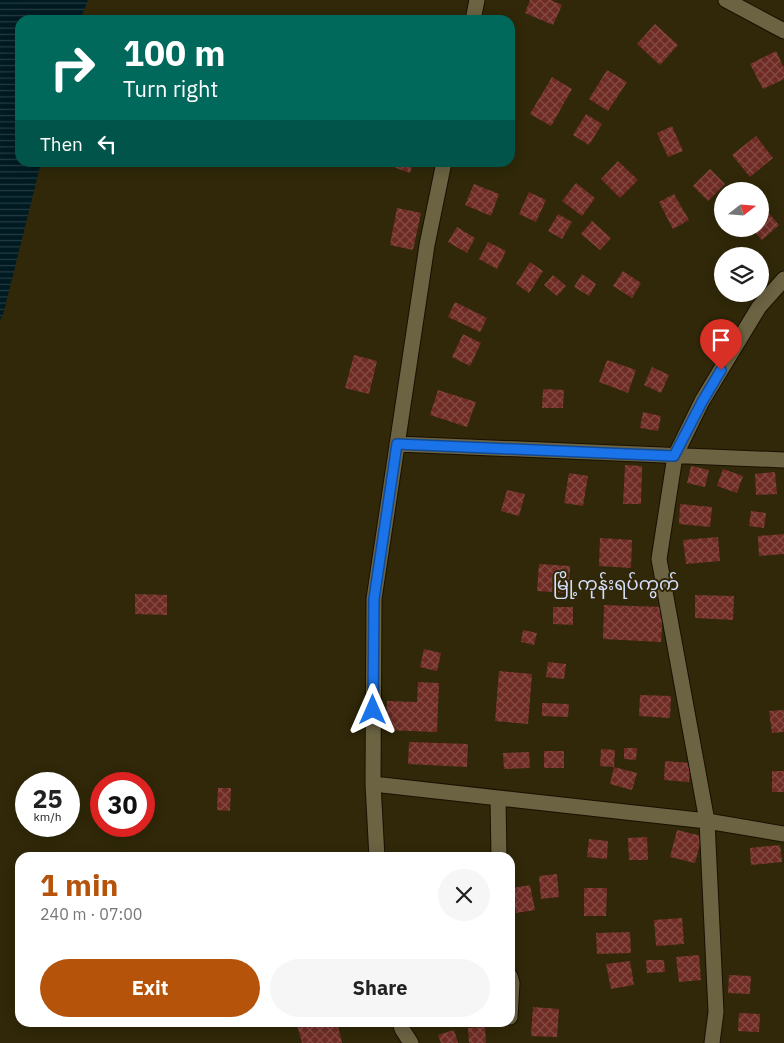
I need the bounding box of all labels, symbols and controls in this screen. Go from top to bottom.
text: 100 m [123,30,226,76]
icon: right [40,35,105,100]
text: Turn right [123,74,218,103]
icon: left [93,130,121,158]
text: Then [40,132,83,156]
north arrow [714,182,769,238]
map controls [714,182,769,302]
button: layers [714,247,769,302]
pin [700,319,742,370]
icon: arrive [707,326,735,354]
district label: မြို့ကုန်းရပ်ကွက် [553,570,679,599]
position arrow [346,683,398,735]
speed limit sign: 30 [90,772,155,837]
text: 25 [32,782,63,815]
text: km/h [33,809,62,824]
text: 1 min [40,865,118,904]
button: close [438,869,490,921]
text: 240 m · 07:00 [40,904,142,924]
button: Exit [40,959,260,1017]
button: Share [270,959,490,1017]

